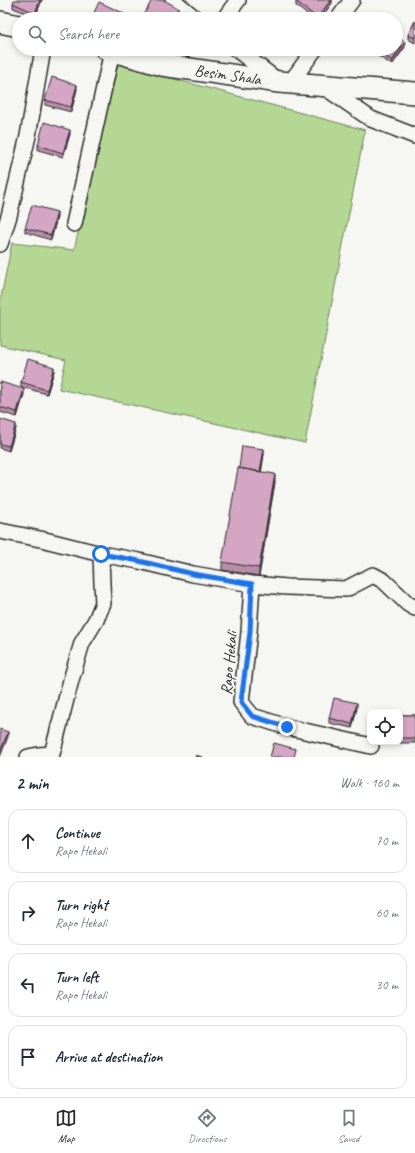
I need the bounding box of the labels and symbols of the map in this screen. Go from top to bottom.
street label: Besim Shala [193,60,263,90]
route start [92,545,110,563]
street label: Rapo Hekali [216,628,242,696]
route end [278,718,296,736]

